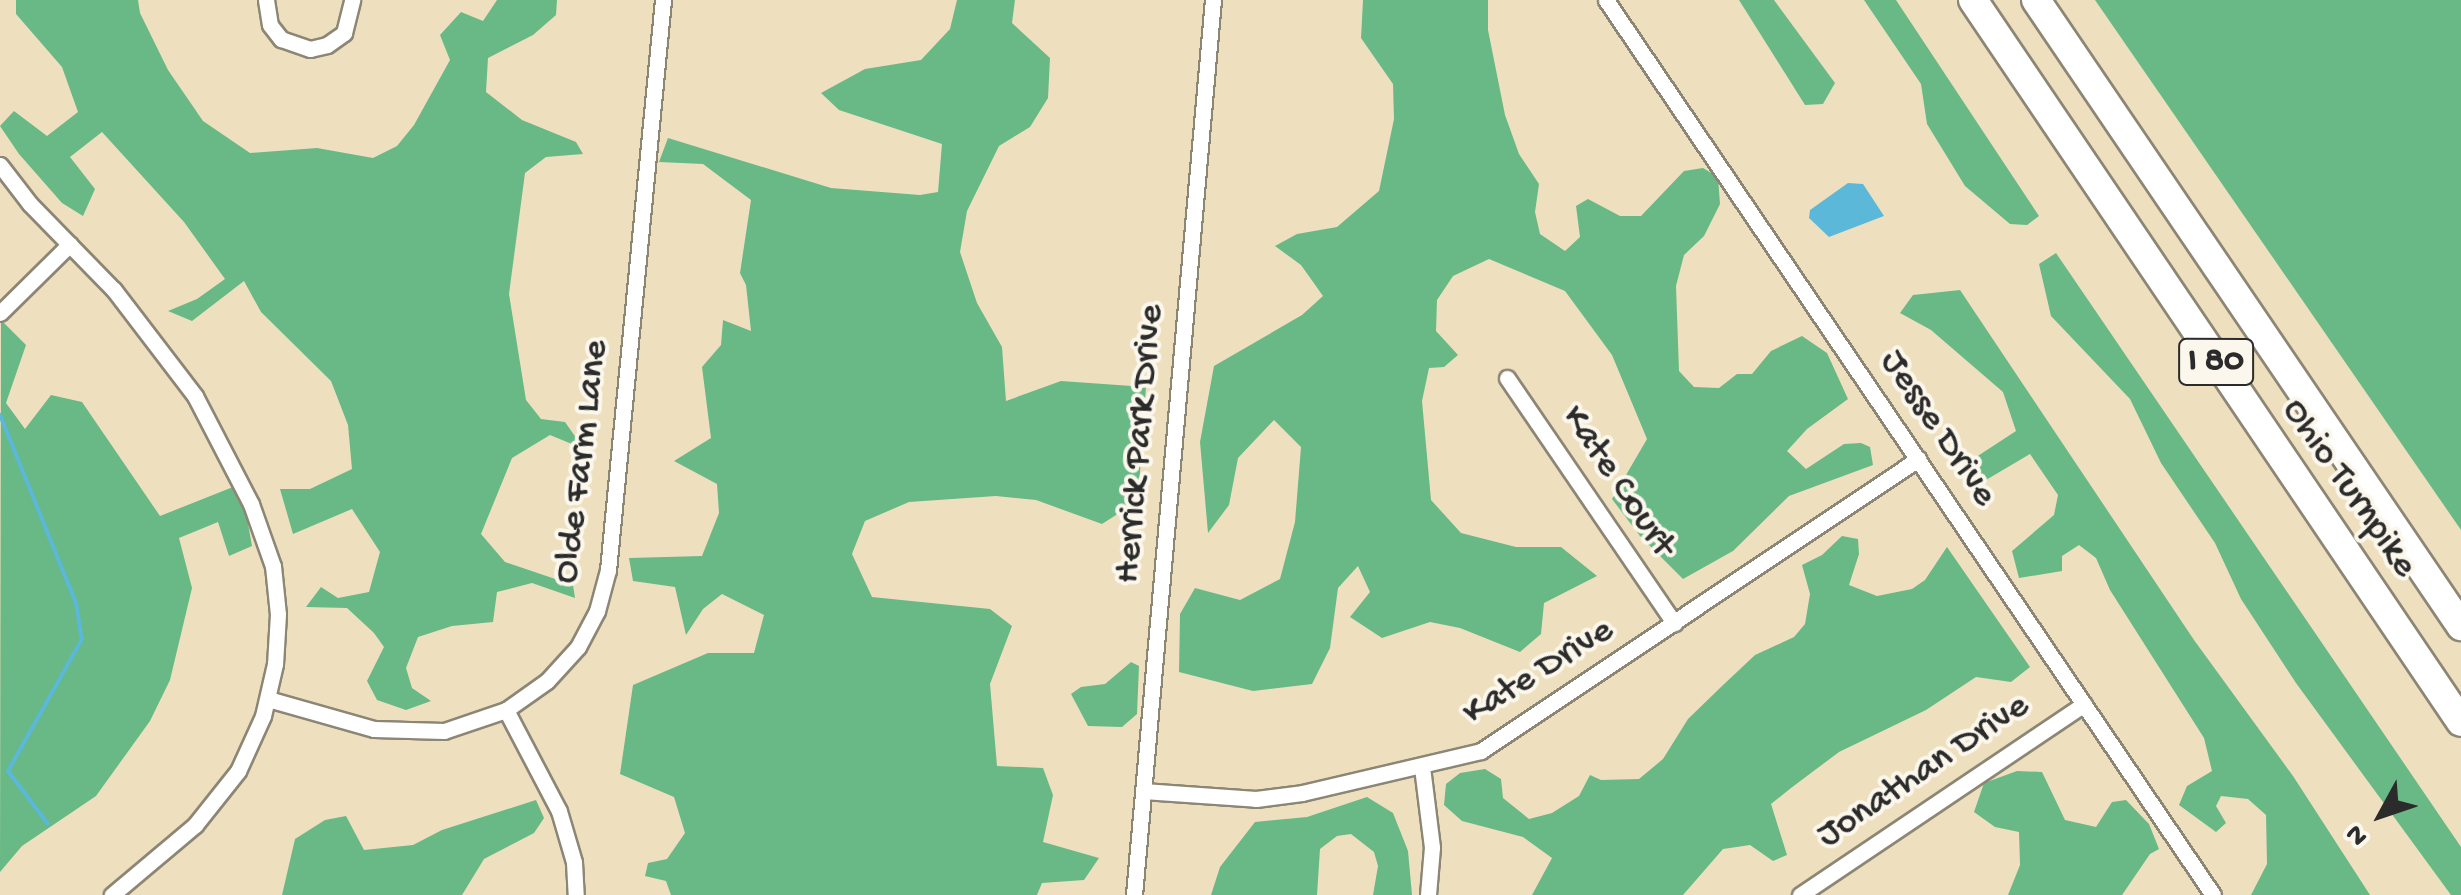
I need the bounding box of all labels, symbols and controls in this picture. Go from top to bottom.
street label: Herrick Park Drive [1106,303,1176,585]
road number: I 80 [2176,332,2256,392]
street label: Olde Farm Lane [545,338,621,586]
street label: Jesse Drive [1868,342,2006,516]
street label: Ohio Turnpike [2270,391,2426,587]
street label: Kate Court [1550,397,1684,567]
street label: Kate Drive [1455,609,1623,737]
street label: Jonathan Drive [1809,684,2039,860]
north arrow [2331,765,2431,865]
text: N [2339,817,2376,852]

